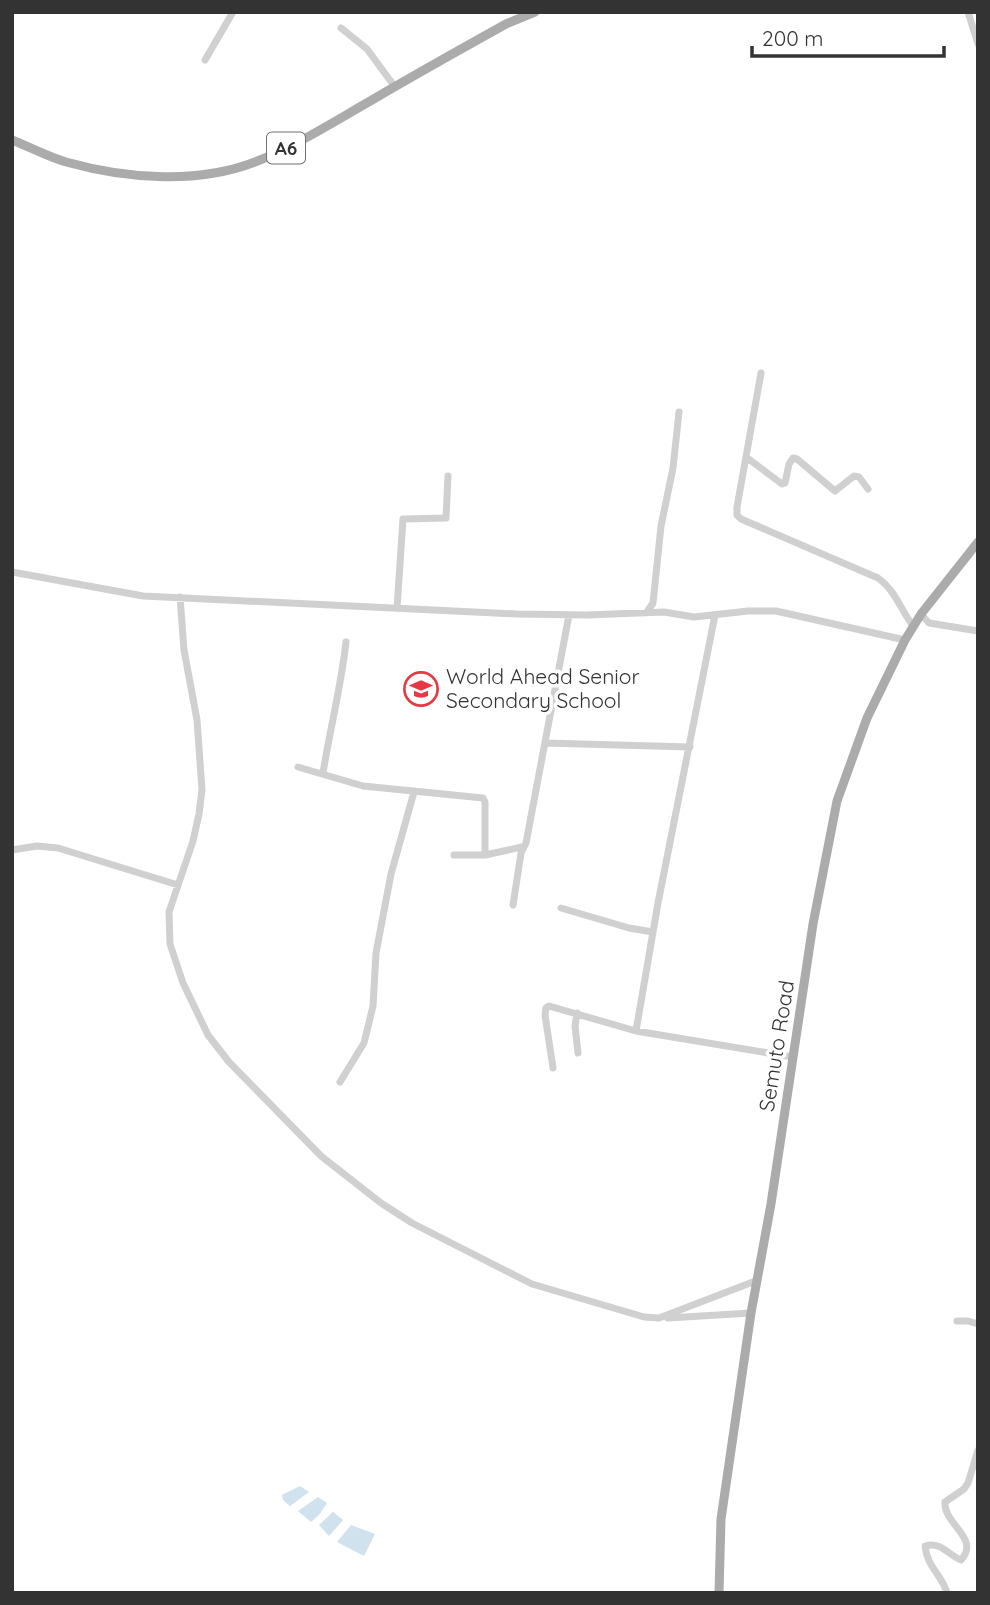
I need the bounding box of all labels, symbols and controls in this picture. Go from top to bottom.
scale bar [752,14,944,58]
text: 200 m [762,25,824,51]
road number: A6 [267,132,305,164]
place label: World Ahead Senior Secondary School [446,663,640,713]
school or university icon: World Ahead Senior Secondary School [402,670,440,708]
street label: Semuto Road [753,978,799,1113]

